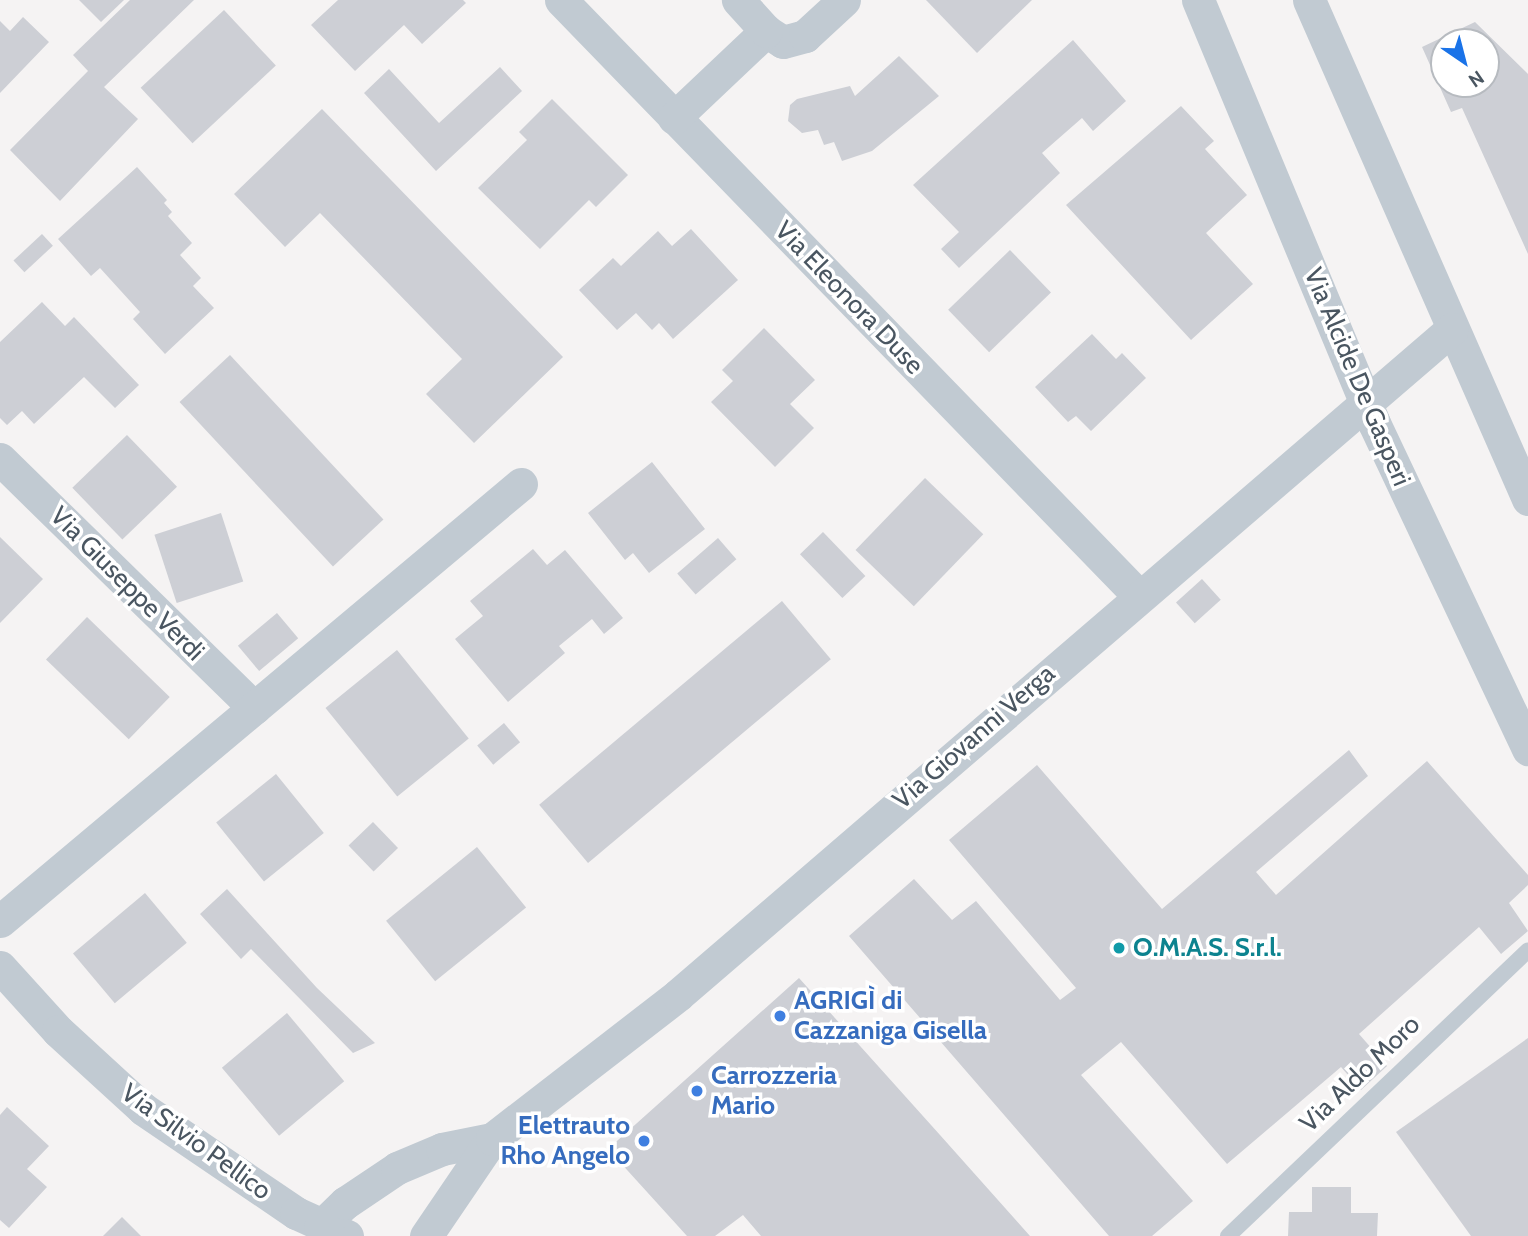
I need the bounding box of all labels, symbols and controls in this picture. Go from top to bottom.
north arrow [1430,28,1500,98]
text: N [1464,66,1488,92]
street label: Via Eleonora Duse [768,215,930,381]
street label: Via Alcide De Gasperi [1297,263,1417,491]
street label: Via Giuseppe Verdi [44,501,210,667]
street label: Via Giovanni Verga [887,658,1061,816]
place label: O.M.A.S. S.r.l. [1133,932,1282,964]
marker: O.M.A.S. S.r.l. [1111,940,1127,956]
place label: AGRIGÌ di Cazzaniga Gisella [794,985,987,1046]
marker: AGRIGÌ di Cazzaniga Gisella [772,1008,788,1024]
street label: Via Aldo Moro [1294,1009,1426,1139]
place label: Carrozzeria Mario [711,1060,837,1122]
street label: Via Silvio Pellico [115,1077,277,1207]
marker: Carrozzeria Mario [689,1083,705,1099]
place label: Elettrauto Rho Angelo [500,1110,630,1172]
marker: Elettrauto Rho Angelo [636,1133,652,1149]

